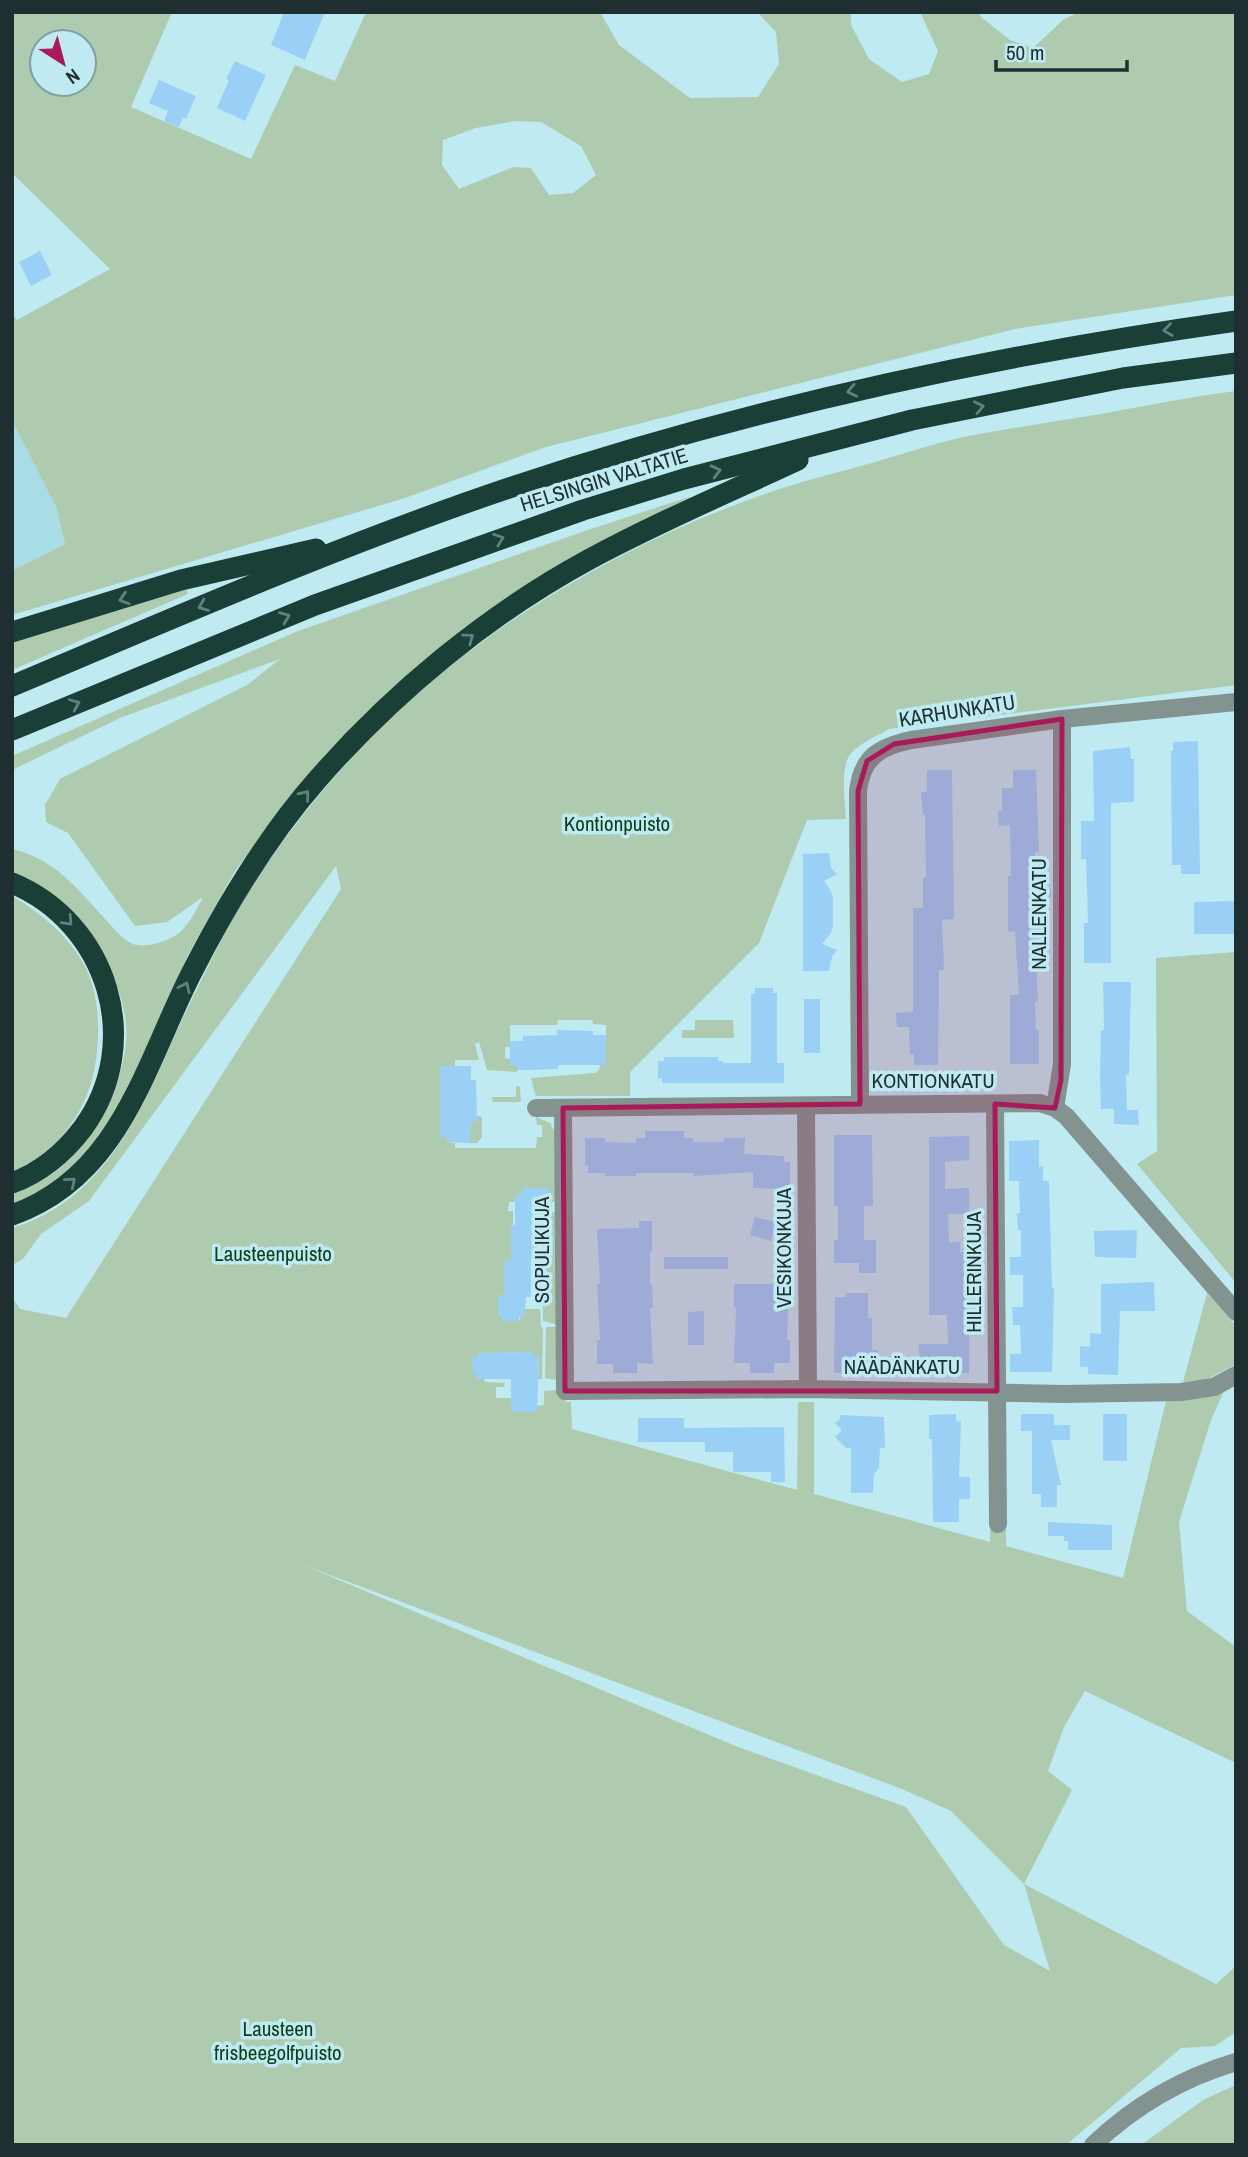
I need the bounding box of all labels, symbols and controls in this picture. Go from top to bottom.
north arrow [28,28,98,98]
scale bar [996,28,1127,72]
text: 50 m [1006,38,1044,67]
text: N [61,63,85,91]
one-way arrow [1162,322,1174,337]
one-way arrow [846,382,858,397]
one-way arrow [973,400,985,415]
street label: HELSINGIN VALTATIE [516,440,691,519]
one-way arrow [710,465,722,479]
one-way arrow [493,533,505,547]
one-way arrow [118,591,130,605]
one-way arrow [198,598,210,612]
one-way arrow [279,611,291,625]
one-way arrow [462,634,474,646]
street label: KARHUNKATU [897,687,1017,734]
one-way arrow [68,698,81,712]
one-way arrow [297,790,309,803]
park label: Kontionpuisto [564,809,670,838]
street label: NALLENKATU [1024,858,1053,970]
one-way arrow [59,913,72,926]
one-way arrow [177,982,191,994]
street label: KONTIONKATU [871,1066,995,1095]
one-way arrow [63,1178,76,1190]
street label: VESIKONKUJA [769,1187,798,1308]
street label: SOPULIKUJA [527,1196,556,1304]
street label: HILLERINKUJA [959,1211,988,1333]
park label: Lausteenpuisto [214,1239,332,1268]
street label: NÄÄDÄNKATU [844,1352,960,1381]
park label: Lausteen frisbeegolfpuisto [214,2014,342,2067]

